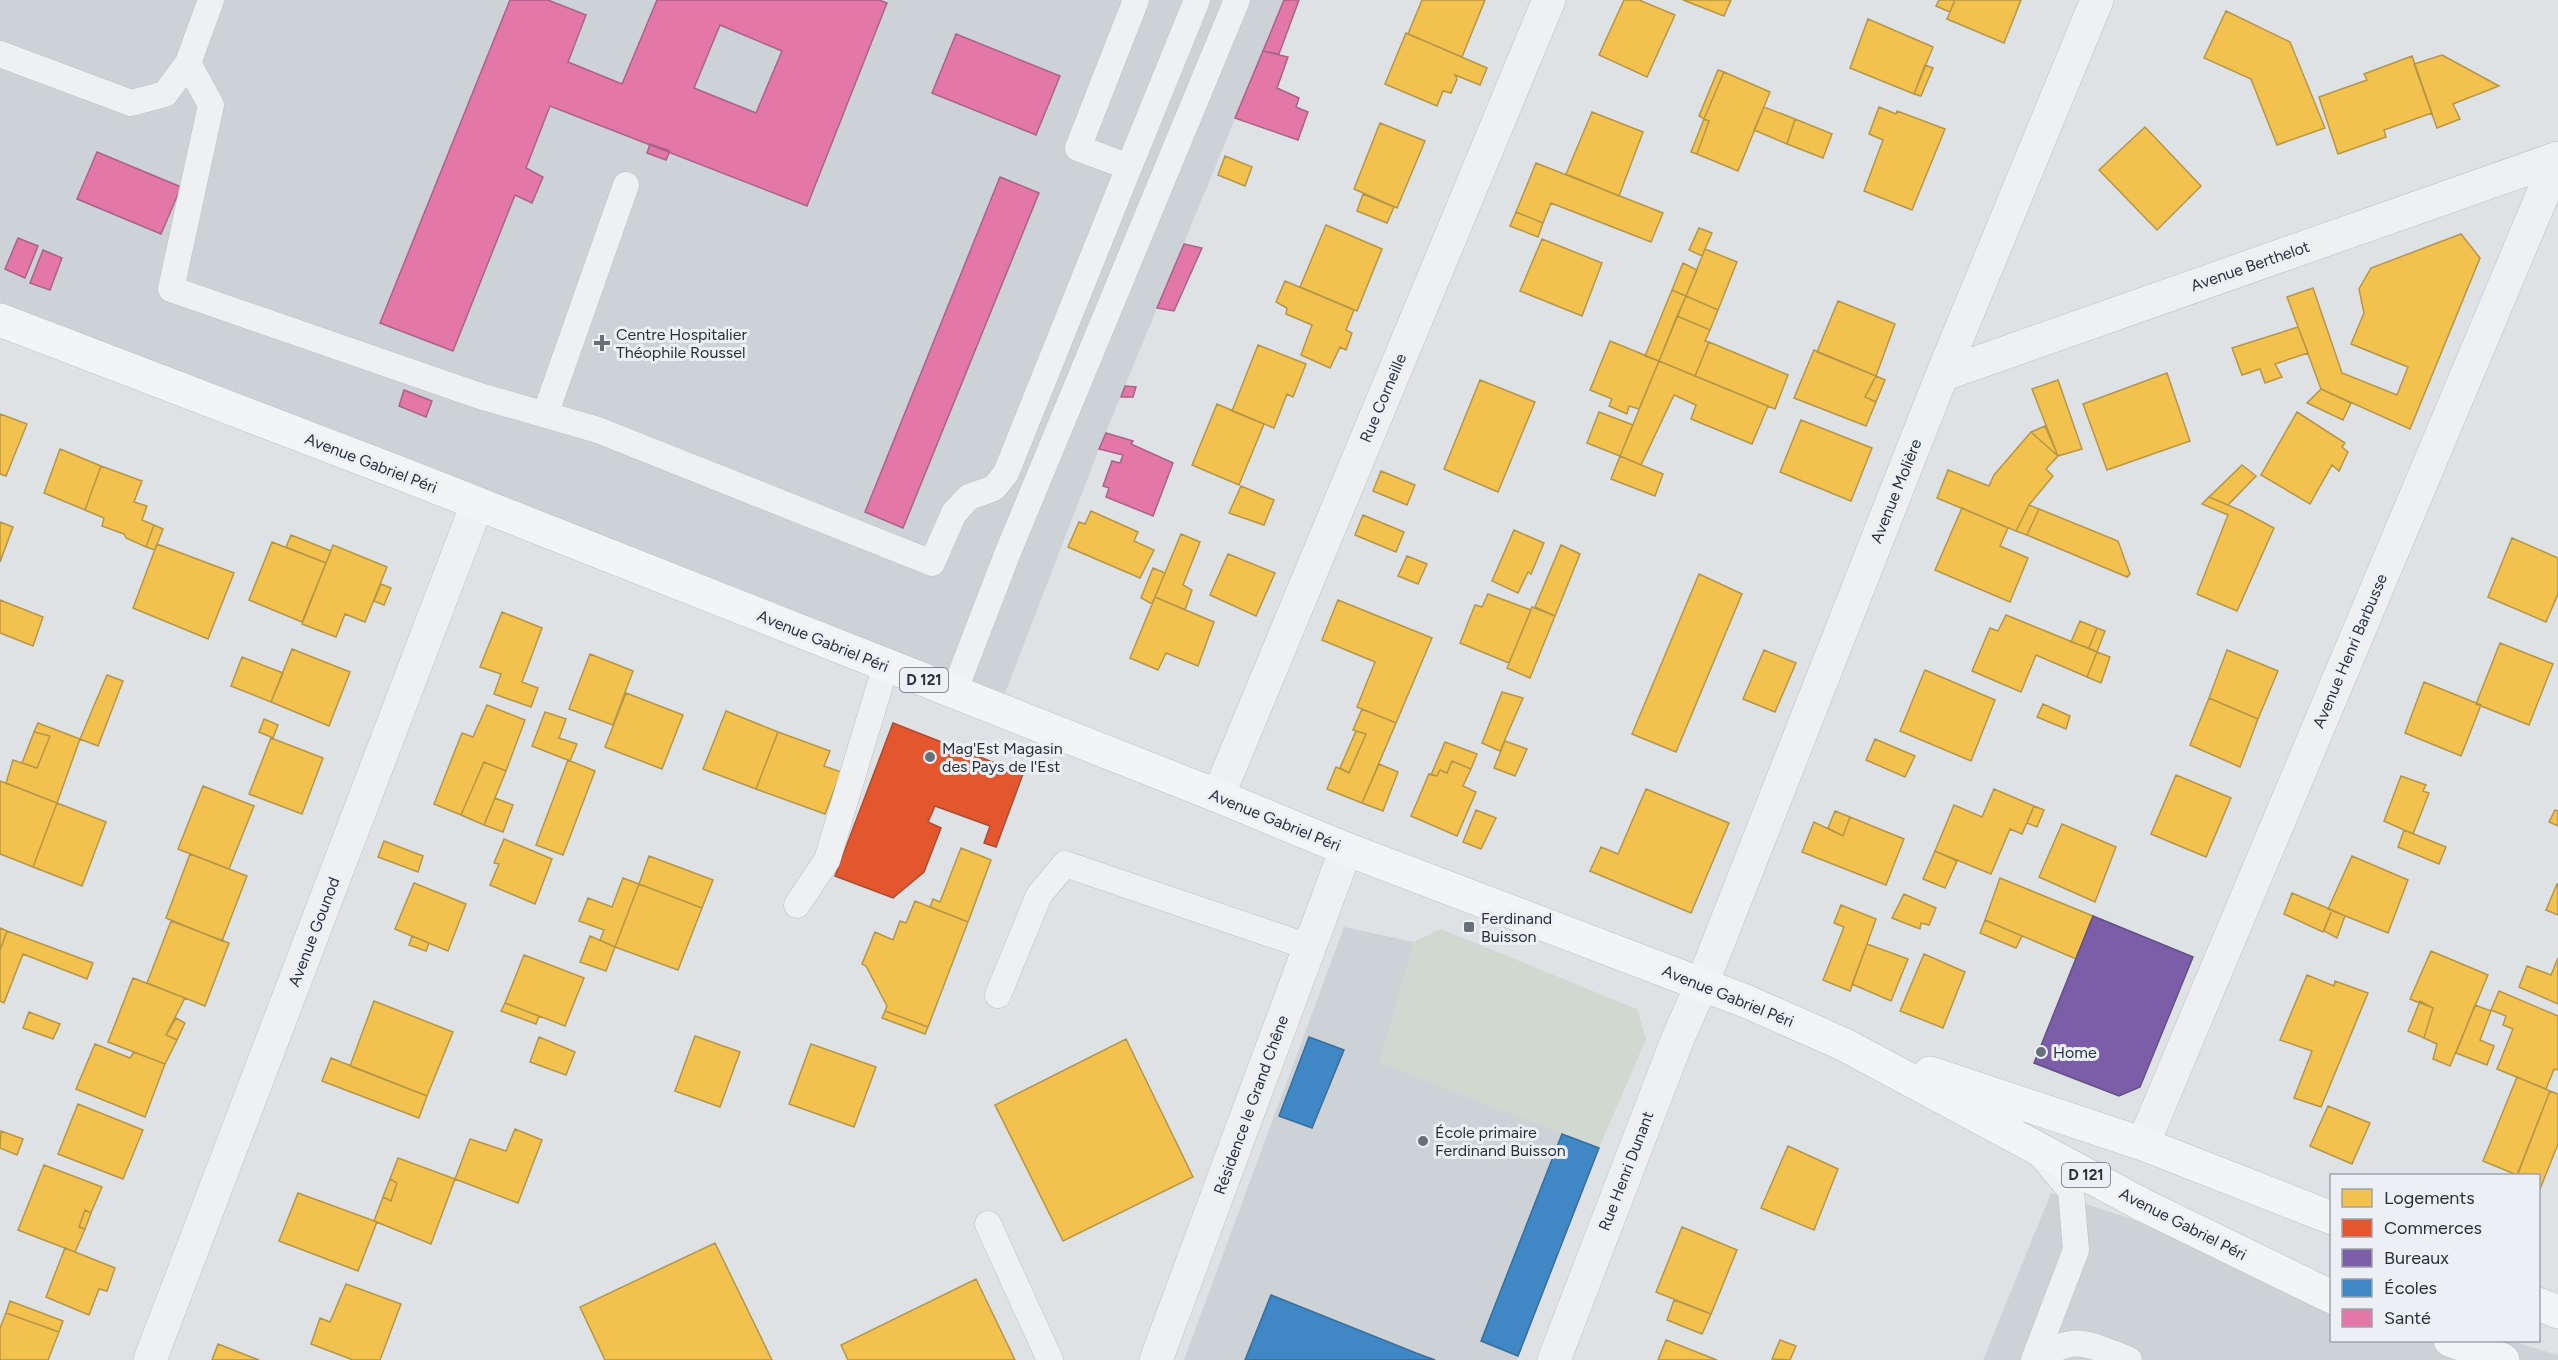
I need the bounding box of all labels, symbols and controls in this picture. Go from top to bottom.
street label: Avenue Berthelot [2188,237,2312,295]
place label: Centre Hospitalier Théophile Roussel [616,325,747,362]
marker: Centre Hospitalier Théophile Roussel [593,334,611,352]
street label: Rue Corneille [1356,350,1410,445]
street label: Avenue Gabriel Péri [302,429,440,497]
street label: Avenue Molière [1866,436,1926,546]
street label: Avenue Henri Barbusse [2309,571,2391,731]
street label: Avenue Gabriel Péri [755,606,891,676]
road number: D 121 [900,668,948,692]
place label: Mag'Est Magasin des Pays de l'Est [942,739,1063,776]
marker: Mag'Est Magasin des Pays de l'Est [923,750,937,764]
street label: Avenue Gabriel Péri [1207,785,1343,855]
street label: Avenue Gounod [284,874,344,990]
place label: Ferdinand Buisson [1481,909,1552,946]
marker: Ferdinand Buisson [1462,920,1476,934]
street label: Avenue Gabriel Péri [1660,961,1796,1031]
street label: Résidence le Grand Chêne [1210,1013,1292,1197]
place label: Home [2053,1043,2097,1062]
marker: Home [2034,1045,2048,1059]
street label: Rue Henri Dunant [1594,1109,1658,1233]
place label: École primaire Ferdinand Buisson [1435,1123,1566,1160]
marker: École primaire Ferdinand Buisson [1416,1134,1430,1148]
road number: D 121 [2062,1163,2110,1187]
legend [2330,1174,2540,1342]
street label: Avenue Gabriel Péri [2116,1184,2250,1264]
text: Logements [2384,1187,2475,1209]
text: Commerces [2384,1217,2482,1239]
text: Bureaux [2384,1247,2449,1269]
text: Écoles [2384,1277,2437,1299]
text: Santé [2384,1307,2431,1329]

